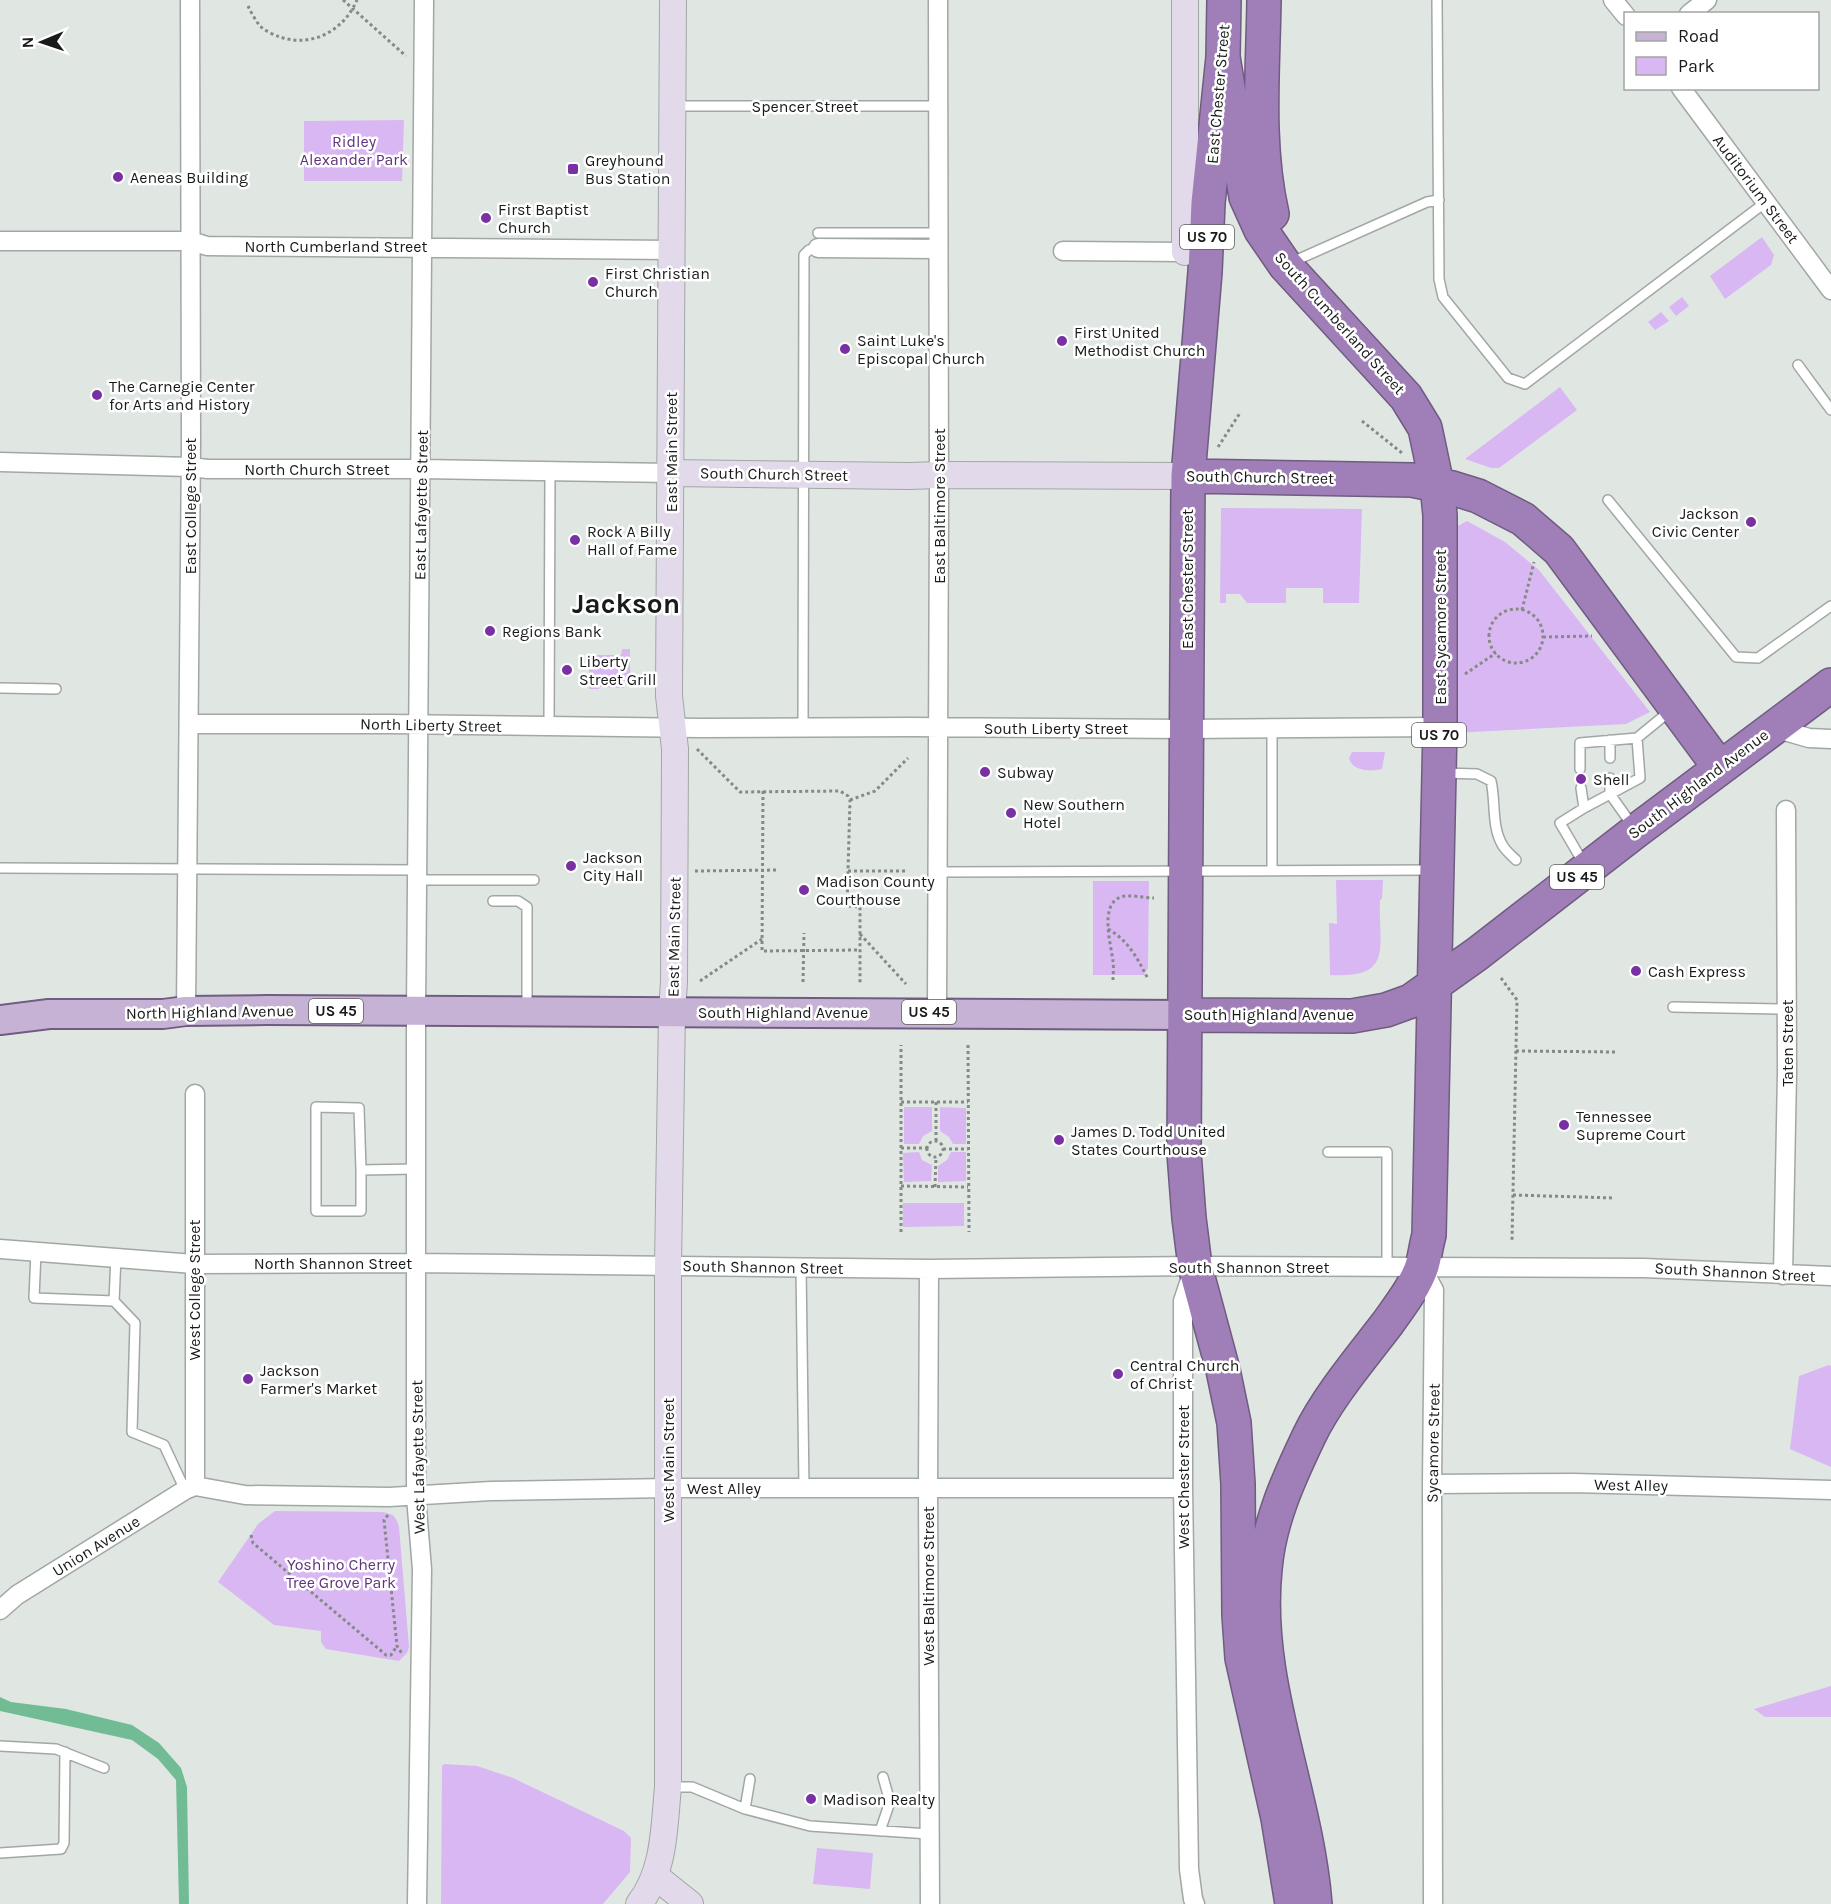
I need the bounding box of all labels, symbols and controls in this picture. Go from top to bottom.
north arrow [12,12,72,72]
legend [1624,12,1819,90]
street label: East Chester Street [1202,24,1234,164]
text: Road [1678,25,1719,47]
text: N [18,36,37,49]
text: Park [1678,55,1715,77]
street label: Spencer Street [752,97,858,116]
street label: Auditorium Street [1709,131,1803,247]
park label: Ridley Alexander Park [300,132,408,169]
place label: Greyhound Bus Station [585,151,671,188]
marker: Greyhound Bus Station [566,162,580,176]
place label: Aeneas Building [130,168,248,187]
marker: Aeneas Building [111,170,125,184]
place label: First Baptist Church [498,200,588,237]
marker: First Baptist Church [479,211,493,225]
road number: US 70 [1180,225,1234,249]
street label: North Cumberland Street [244,237,428,256]
street label: South Cumberland Street [1271,248,1409,398]
place label: First Christian Church [605,264,710,301]
marker: First Christian Church [586,275,600,289]
place label: First United Methodist Church [1074,323,1206,360]
place label: Saint Luke's Episcopal Church [857,331,985,368]
marker: First United Methodist Church [1055,334,1069,348]
marker: Saint Luke's Episcopal Church [838,342,852,356]
place label: The Carnegie Center for Arts and History [109,377,255,414]
marker: The Carnegie Center for Arts and History [90,388,104,402]
street label: East Main Street [662,392,681,512]
street label: East Baltimore Street [930,428,949,584]
street label: East Lafayette Street [410,430,432,580]
street label: East College Street [181,438,200,574]
street label: North Church Street [244,460,390,479]
street label: South Church Street [700,463,848,485]
street label: South Church Street [1186,466,1334,488]
place label: Jackson Civic Center [1652,504,1739,541]
street label: East Chester Street [1178,509,1197,649]
marker: Jackson Civic Center [1744,515,1758,529]
place label: Rock A Billy Hall of Fame [587,522,677,559]
marker: Rock A Billy Hall of Fame [568,533,582,547]
street label: East Sycamore Street [1431,549,1450,705]
district label: Jackson [572,587,680,620]
place label: Regions Bank [502,622,602,641]
marker: Regions Bank [483,624,497,638]
place label: Liberty Street Grill [579,652,657,689]
marker: Liberty Street Grill [560,663,574,677]
street label: North Liberty Street [360,714,502,736]
street label: South Liberty Street [984,719,1128,738]
road number: US 70 [1412,723,1466,747]
street label: South Highland Avenue [1624,725,1772,843]
place label: Subway [997,763,1054,782]
marker: Subway [978,765,992,779]
place label: Shell [1593,770,1630,789]
marker: Shell [1574,772,1588,786]
place label: New Southern Hotel [1023,795,1125,832]
marker: New Southern Hotel [1004,806,1018,820]
place label: Jackson City Hall [583,848,643,885]
marker: Jackson City Hall [564,859,578,873]
road number: US 45 [1550,865,1604,889]
place label: Madison County Courthouse [816,872,935,909]
street label: East Main Street [663,877,685,997]
marker: Madison County Courthouse [797,883,811,897]
place label: Cash Express [1648,962,1746,981]
marker: Cash Express [1629,964,1643,978]
road number: US 45 [309,999,363,1023]
street label: Taten Street [1778,999,1797,1087]
road number: US 45 [902,1000,956,1024]
street label: North Highland Avenue [126,1001,294,1023]
street label: South Highland Avenue [698,1003,868,1022]
street label: South Highland Avenue [1184,1005,1354,1024]
place label: Tennessee Supreme Court [1576,1107,1686,1144]
marker: Tennessee Supreme Court [1557,1118,1571,1132]
place label: James D. Todd United States Courthouse [1071,1122,1226,1159]
marker: James D. Todd United States Courthouse [1052,1133,1066,1147]
street label: West College Street [185,1220,204,1360]
street label: North Shannon Street [254,1254,412,1273]
street label: South Shannon Street [682,1256,844,1278]
street label: South Shannon Street [1168,1258,1330,1277]
street label: South Shannon Street [1654,1258,1816,1286]
place label: Central Church of Christ [1130,1356,1239,1393]
place label: Jackson Farmer's Market [260,1361,377,1398]
marker: Central Church of Christ [1111,1367,1125,1381]
marker: Jackson Farmer's Market [241,1372,255,1386]
street label: West Lafayette Street [407,1380,429,1534]
street label: Sycamore Street [1422,1383,1444,1503]
street label: West Main Street [659,1398,678,1522]
street label: West Chester Street [1174,1405,1193,1549]
street label: West Alley [1594,1475,1669,1495]
street label: West Alley [687,1479,762,1498]
street label: West Baltimore Street [919,1506,938,1666]
street label: Union Avenue [49,1512,143,1580]
park label: Yoshino Cherry Tree Grove Park [286,1555,396,1592]
place label: Madison Realty [823,1790,936,1809]
marker: Madison Realty [804,1792,818,1806]

